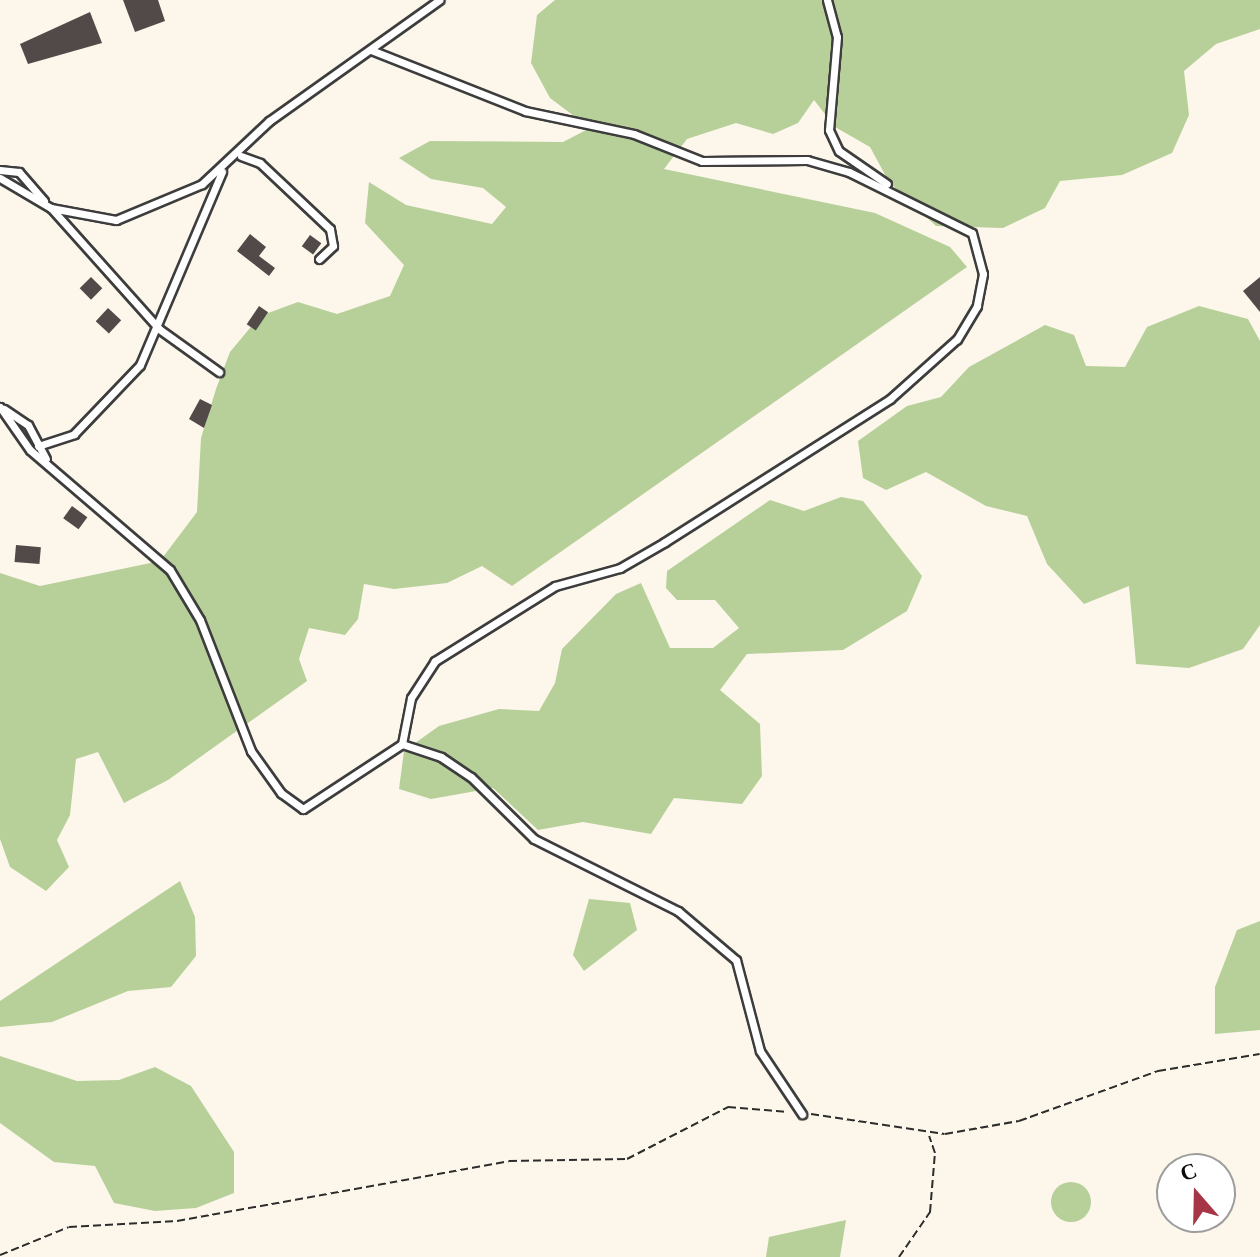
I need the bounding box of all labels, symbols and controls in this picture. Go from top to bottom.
north arrow [1156,1153,1236,1233]
text: С [1177,1157,1200,1186]

